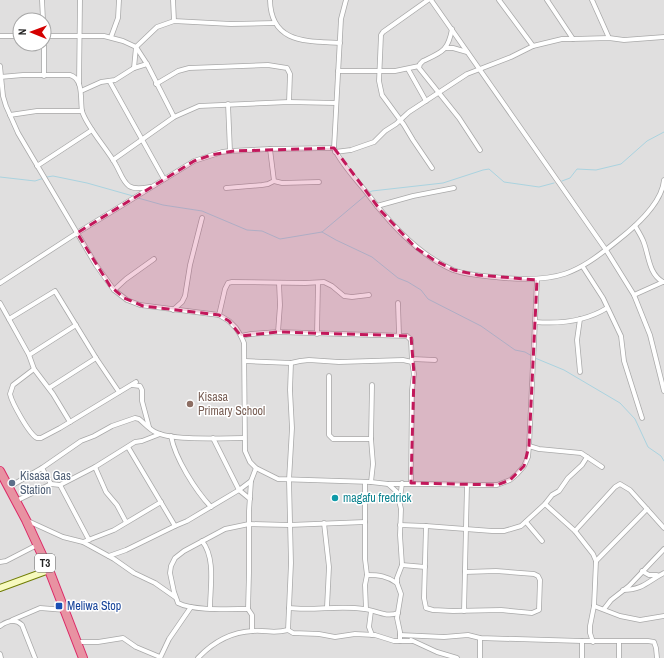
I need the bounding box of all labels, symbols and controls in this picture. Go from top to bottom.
north arrow [12,12,52,52]
text: N [15,28,29,35]
place label: Kisasa Primary School [198,389,265,419]
marker: Kisasa Primary School [185,399,195,409]
place label: Kisasa Gas Station [20,468,71,498]
marker: Kisasa Gas Station [7,478,17,488]
place label: magafu fredrick [343,490,411,506]
marker: magafu fredrick [330,493,340,503]
road number: T3 [35,554,55,572]
place label: Meliwa Stop [67,598,121,614]
marker: Meliwa Stop [54,601,64,611]

